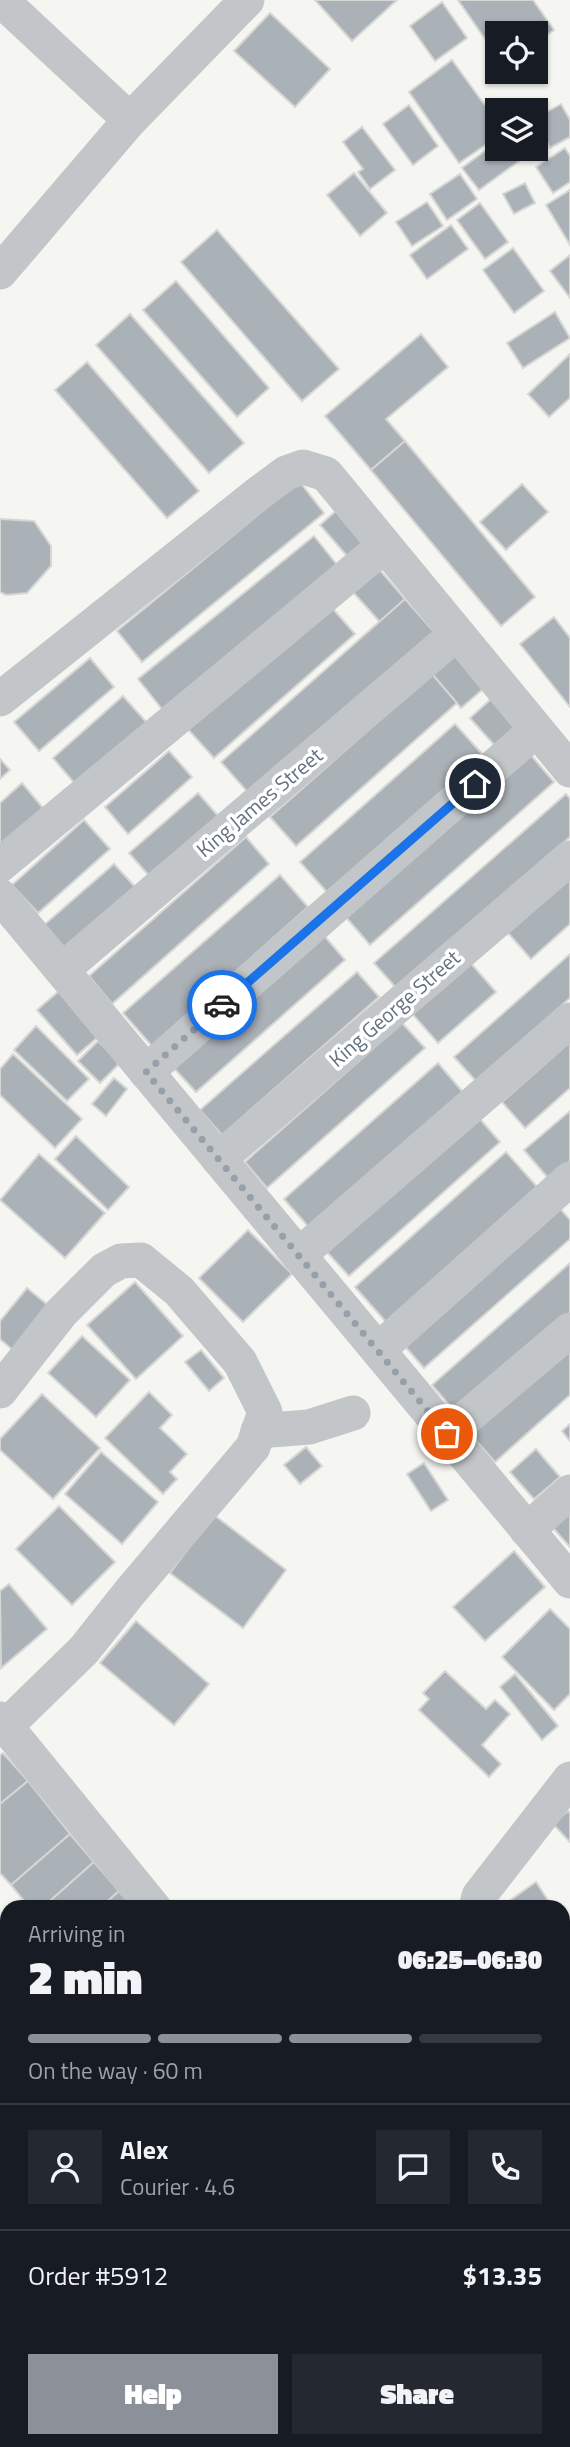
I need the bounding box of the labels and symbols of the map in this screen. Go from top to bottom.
street label: King James Street [189,739,330,865]
pin [445,754,505,814]
street label: King George Street [321,941,467,1074]
courier [187,970,257,1040]
pin [417,1404,477,1464]

